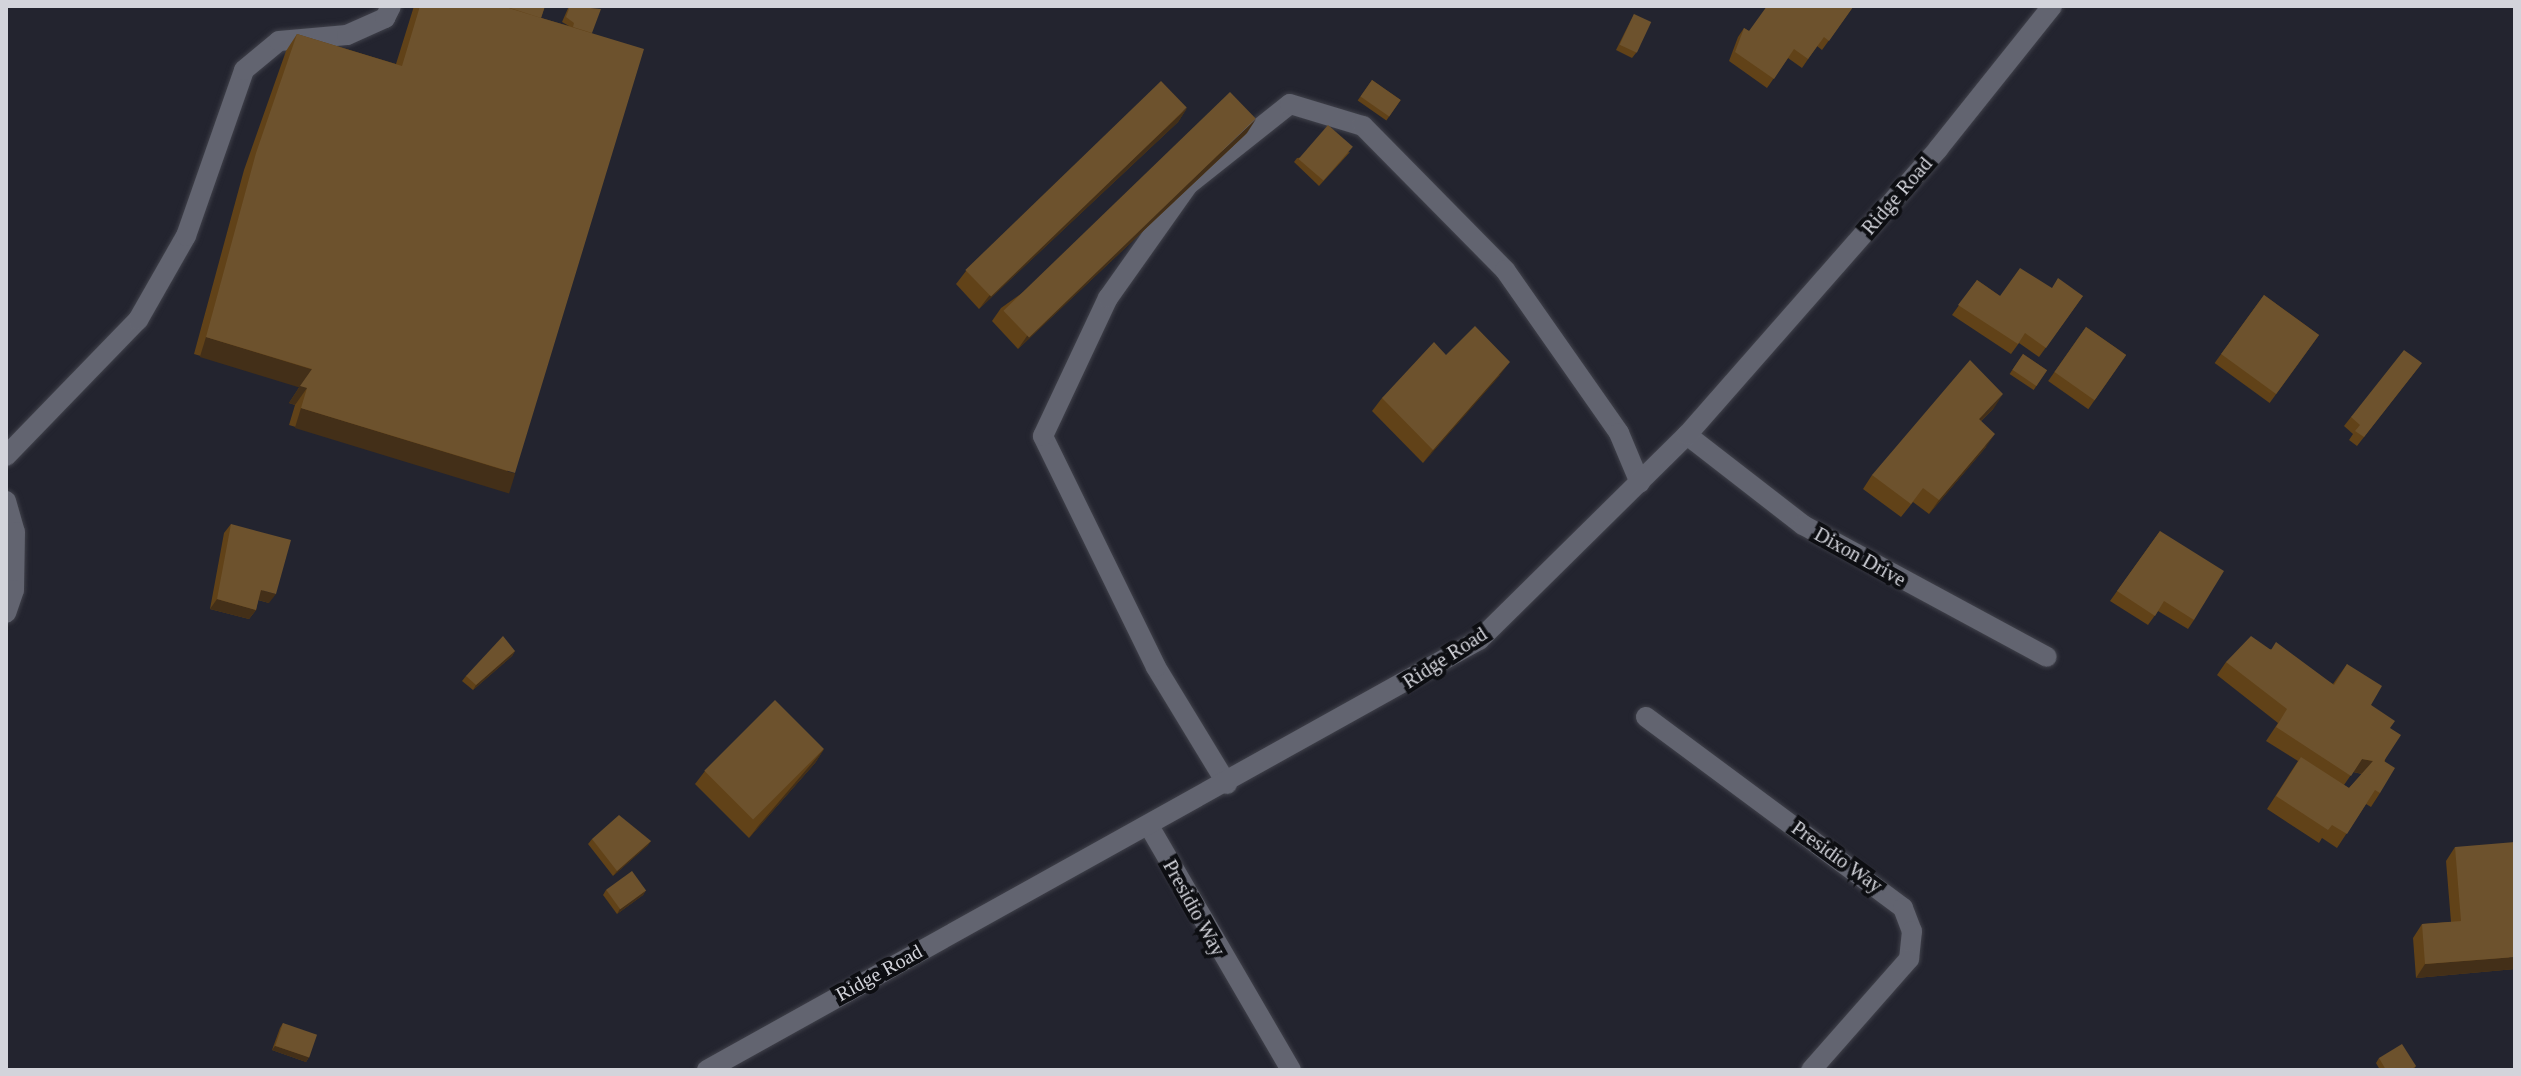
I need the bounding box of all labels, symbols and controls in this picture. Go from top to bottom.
street label: Ridge Road [1857,152,1937,240]
street label: Dixon Drive [1810,522,1910,592]
street label: Ridge Road [1399,622,1491,694]
street label: Presidio Way [1787,816,1887,898]
street label: Presidio Way [1158,856,1230,960]
street label: Ridge Road [832,939,926,1007]

